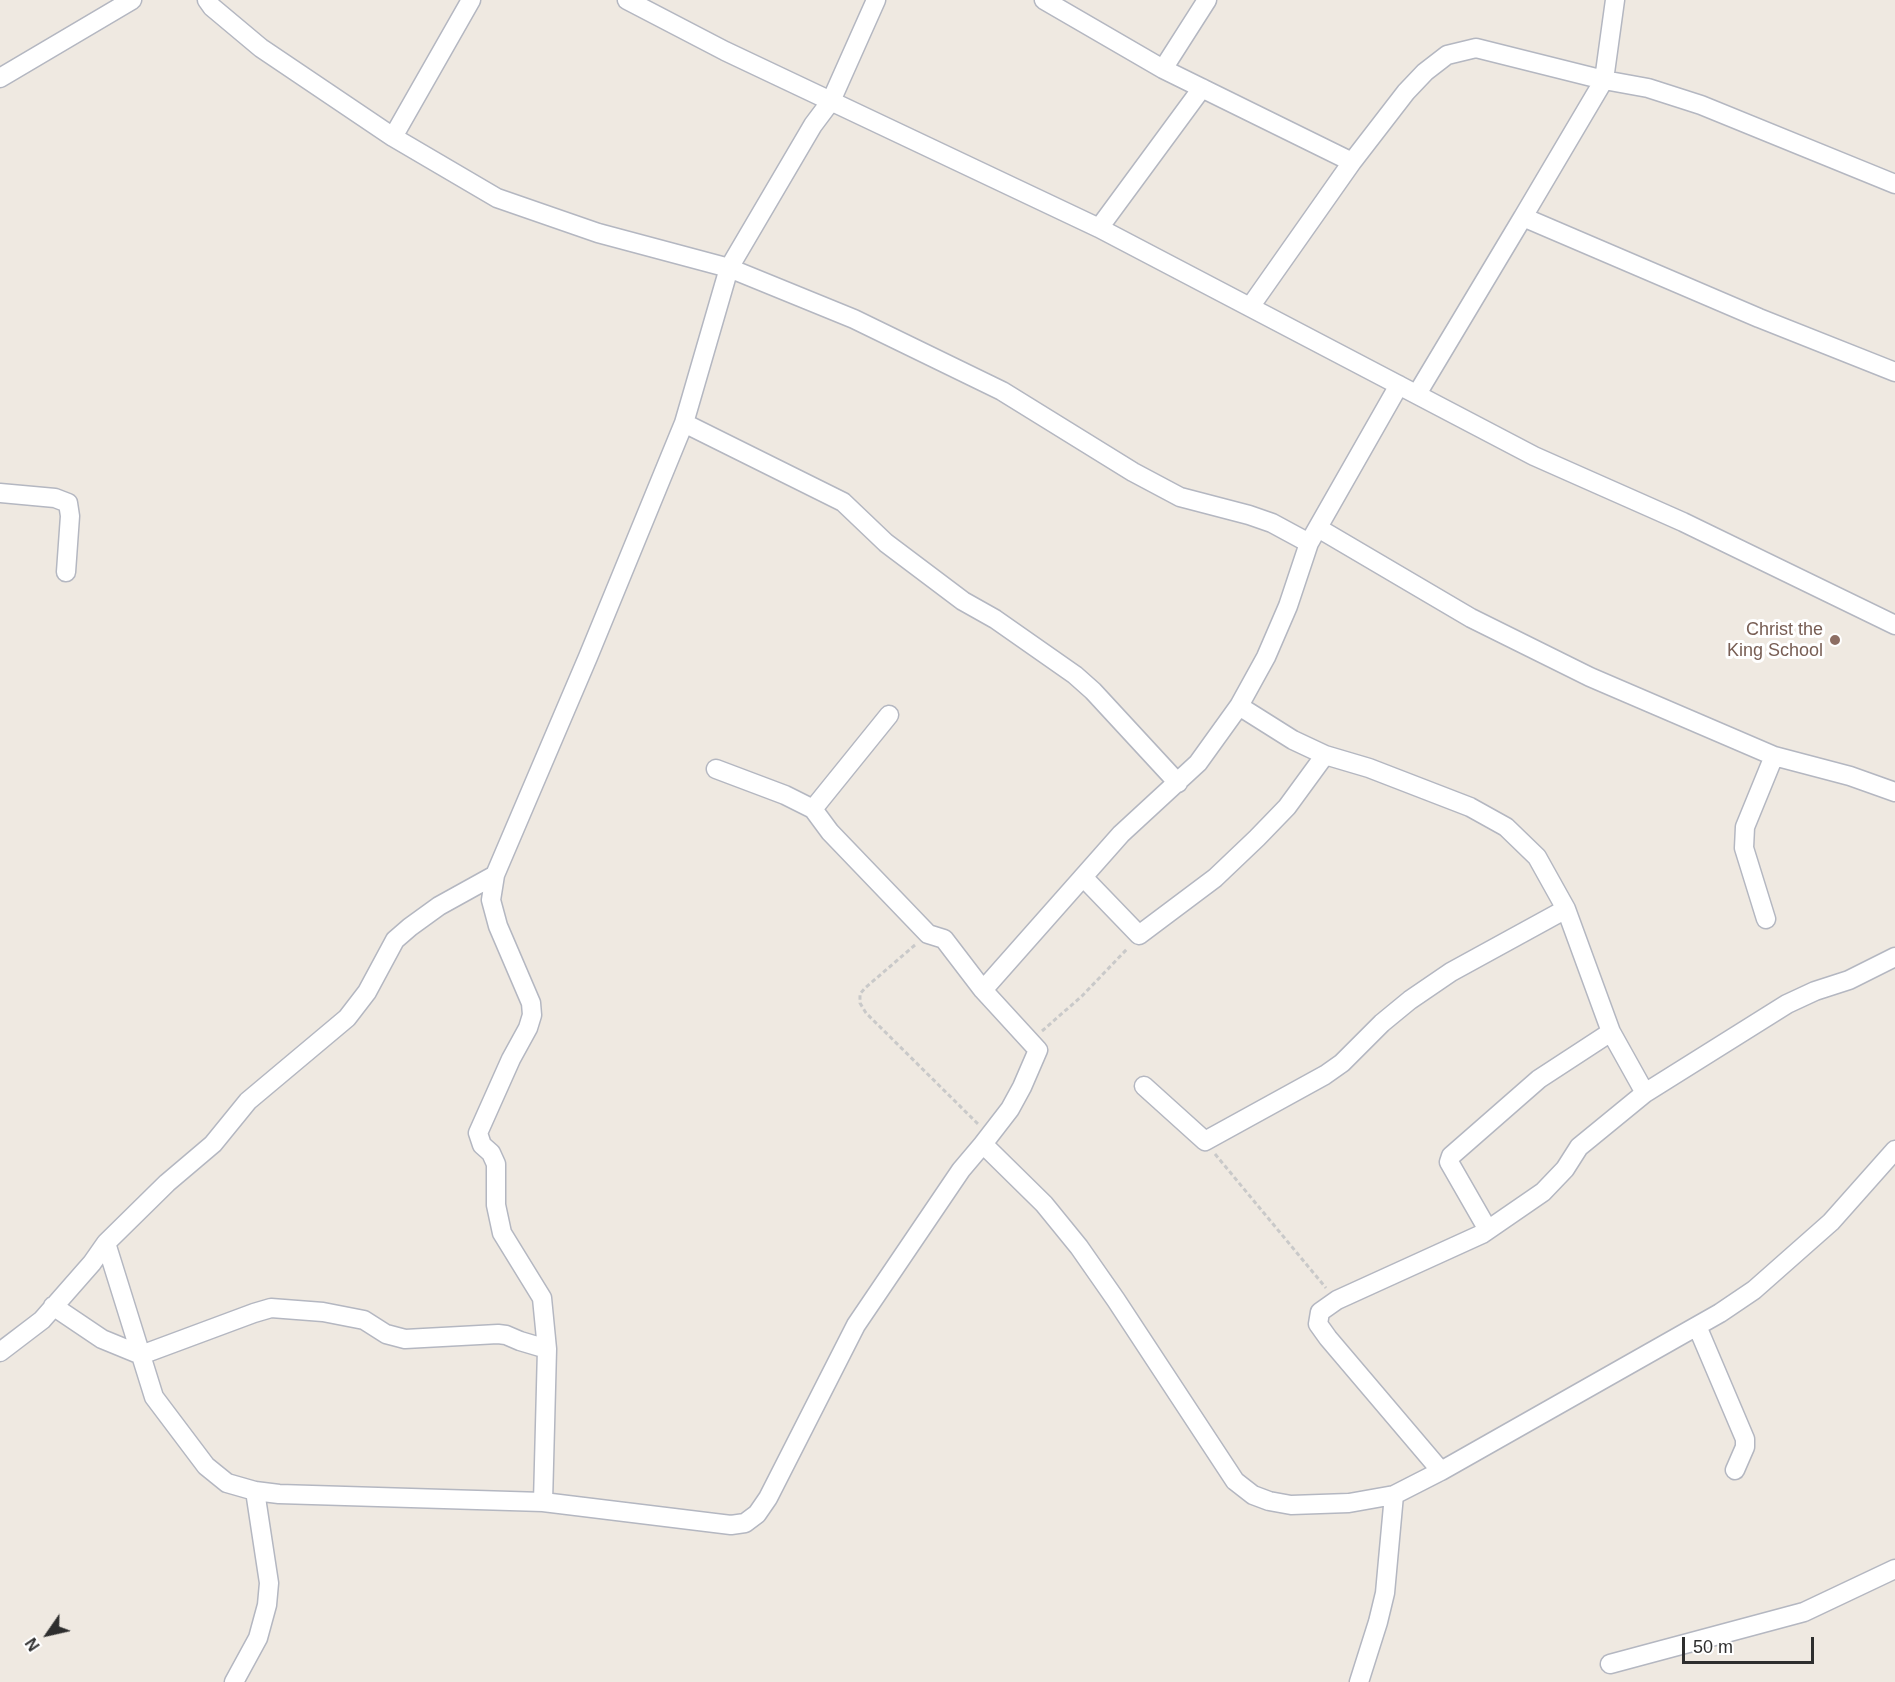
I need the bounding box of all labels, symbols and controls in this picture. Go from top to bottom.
place label: Christ the King School [1727,619,1823,662]
marker: Christ the King School [1828,633,1842,647]
north arrow [18,1604,78,1664]
scale bar [1685,1625,1817,1663]
text: N [22,1635,43,1654]
text: 50 m [1693,1637,1733,1657]

